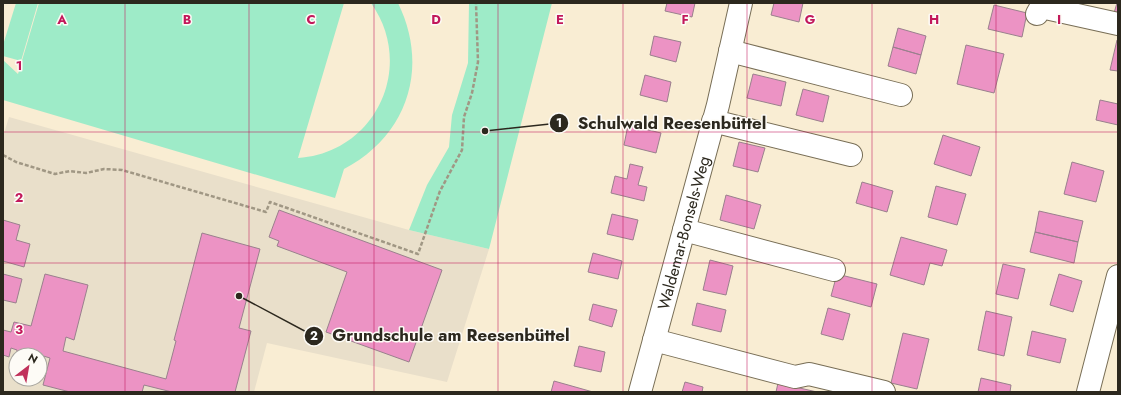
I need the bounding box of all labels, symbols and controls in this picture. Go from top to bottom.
text: A [56,10,67,29]
text: B [183,10,192,29]
text: C [306,10,316,29]
text: D [431,10,441,29]
text: E [556,10,564,29]
text: F [681,10,689,29]
text: G [805,10,816,29]
text: H [929,10,939,29]
text: I [1057,10,1061,29]
text: 1 [16,56,22,75]
callout: Schulwald Reesenbüttel [549,108,774,137]
text: Schulwald Reesenbüttel [578,111,766,135]
text: 1 [556,114,562,132]
street label: Waldemar-Bonsels-Weg [652,153,716,312]
text: 2 [15,188,23,207]
text: 3 [15,320,23,339]
callout: Grundschule am Reesenbüttel [304,321,578,350]
text: Grundschule am Reesenbüttel [332,323,570,347]
text: 2 [310,327,318,345]
north arrow [8,347,48,387]
text: N [25,349,41,368]

